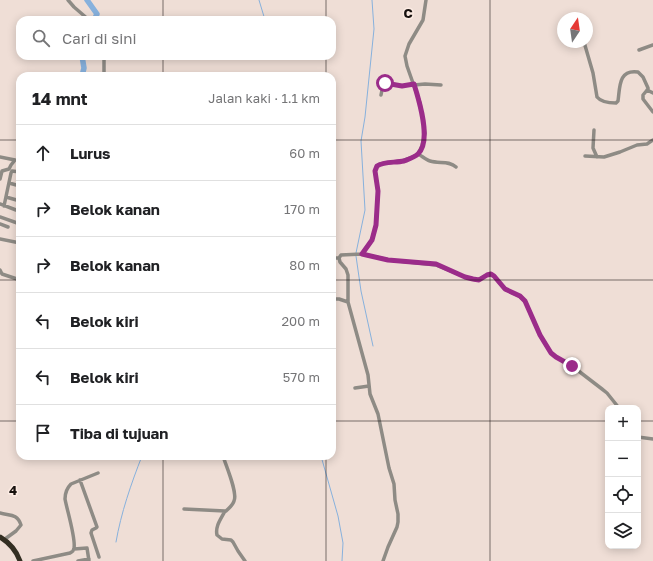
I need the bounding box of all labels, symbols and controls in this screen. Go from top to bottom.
text: C [403,5,413,21]
north arrow [557,12,593,48]
search box [16,16,336,60]
icon: search [30,27,52,49]
text: Cari di sini [62,29,137,47]
route start [376,74,394,92]
text: 14 mnt [32,88,88,109]
text: Jalan kaki · 1.1 km [208,90,320,106]
icon: ahead [32,142,54,164]
text: Lurus [70,144,111,162]
text: 60 m [289,145,320,161]
icon: right [32,198,54,220]
text: Belok kanan [70,200,160,218]
text: 170 m [284,201,320,217]
icon: right [32,254,54,276]
text: Belok kanan [70,256,160,274]
text: 80 m [289,257,320,273]
icon: left [32,310,54,332]
text: Belok kiri [70,312,139,330]
text: 200 m [282,313,320,329]
route end [563,357,581,375]
icon: left [32,366,54,388]
text: Belok kiri [70,368,139,386]
text: 570 m [283,369,320,385]
map controls [605,405,641,549]
button: + [605,405,641,441]
icon: arrive [32,422,54,444]
text: Tiba di tujuan [70,424,168,442]
button: − [605,441,641,477]
button: locate [605,477,641,513]
text: 4 [9,482,17,498]
button: layers [605,513,641,549]

